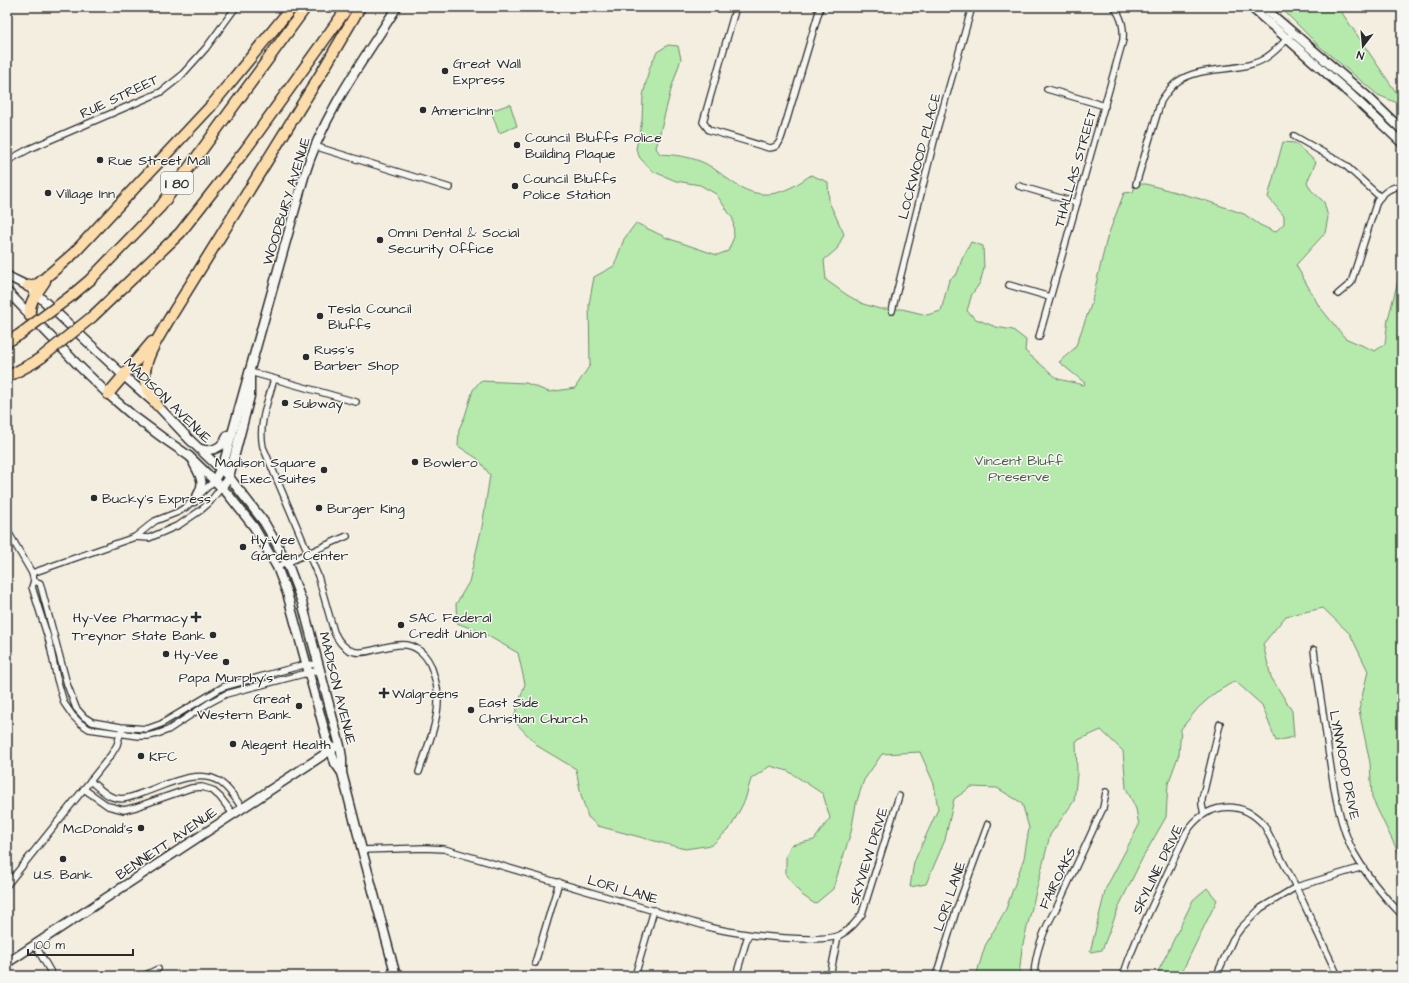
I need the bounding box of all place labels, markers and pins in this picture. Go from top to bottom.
place label: Great Wall Express [453,54,521,90]
marker: Great Wall Express [440,66,450,76]
place label: AmericInn [431,101,493,121]
marker: AmericInn [418,105,428,115]
place label: Council Bluffs Police Building Plaque [525,128,662,164]
marker: Council Bluffs Police Building Plaque [512,140,522,150]
place label: Rue Street Mall [108,151,210,171]
marker: Rue Street Mall [95,155,105,165]
place label: Council Bluffs Police Station [523,169,617,205]
marker: Council Bluffs Police Station [510,181,520,191]
place label: Village Inn [56,184,115,204]
marker: Village Inn [43,188,53,198]
place label: Omni Dental & Social Security Office [388,223,519,259]
marker: Omni Dental & Social Security Office [375,235,385,245]
place label: Tesla Council Bluffs [328,299,411,335]
marker: Tesla Council Bluffs [315,311,325,321]
place label: Russ's Barber Shop [314,340,399,376]
marker: Russ's Barber Shop [301,352,311,362]
place label: Subway [293,394,343,414]
marker: Subway [280,398,290,408]
place label: Madison Square Exec Suites [215,453,316,489]
place label: Bowlero [423,453,478,473]
marker: Bowlero [410,457,420,467]
marker: Madison Square Exec Suites [319,465,329,475]
place label: Bucky's Express [102,489,211,509]
marker: Bucky's Express [89,493,99,503]
place label: Burger King [327,499,405,519]
marker: Burger King [314,503,324,513]
place label: Hy-Vee Garden Center [251,530,349,566]
marker: Hy-Vee Garden Center [238,542,248,552]
place label: Hy-Vee Pharmacy [73,608,188,628]
place label: SAC Federal Credit Union [409,608,492,644]
marker: Hy-Vee Pharmacy [191,612,201,622]
marker: SAC Federal Credit Union [396,620,406,630]
place label: Treynor State Bank [72,626,205,646]
marker: Treynor State Bank [208,630,218,640]
place label: Hy-Vee [174,645,219,665]
marker: Hy-Vee [161,649,171,659]
marker: Papa Murphy's [221,657,231,667]
place label: Papa Murphy's [179,668,273,688]
place label: Walgreens [392,684,459,704]
marker: Walgreens [379,688,389,698]
place label: Great Western Bank [197,689,291,725]
place label: East Side Christian Church [479,693,588,729]
marker: Great Western Bank [294,701,304,711]
marker: East Side Christian Church [466,705,476,715]
place label: Alegent Health [241,735,331,755]
marker: Alegent Health [228,739,238,749]
place label: KFC [149,747,177,767]
marker: KFC [136,751,146,761]
place label: McDonald's [63,819,133,839]
marker: McDonald's [136,823,146,833]
marker: U.S. Bank [58,854,68,864]
place label: U.S. Bank [33,865,93,885]

